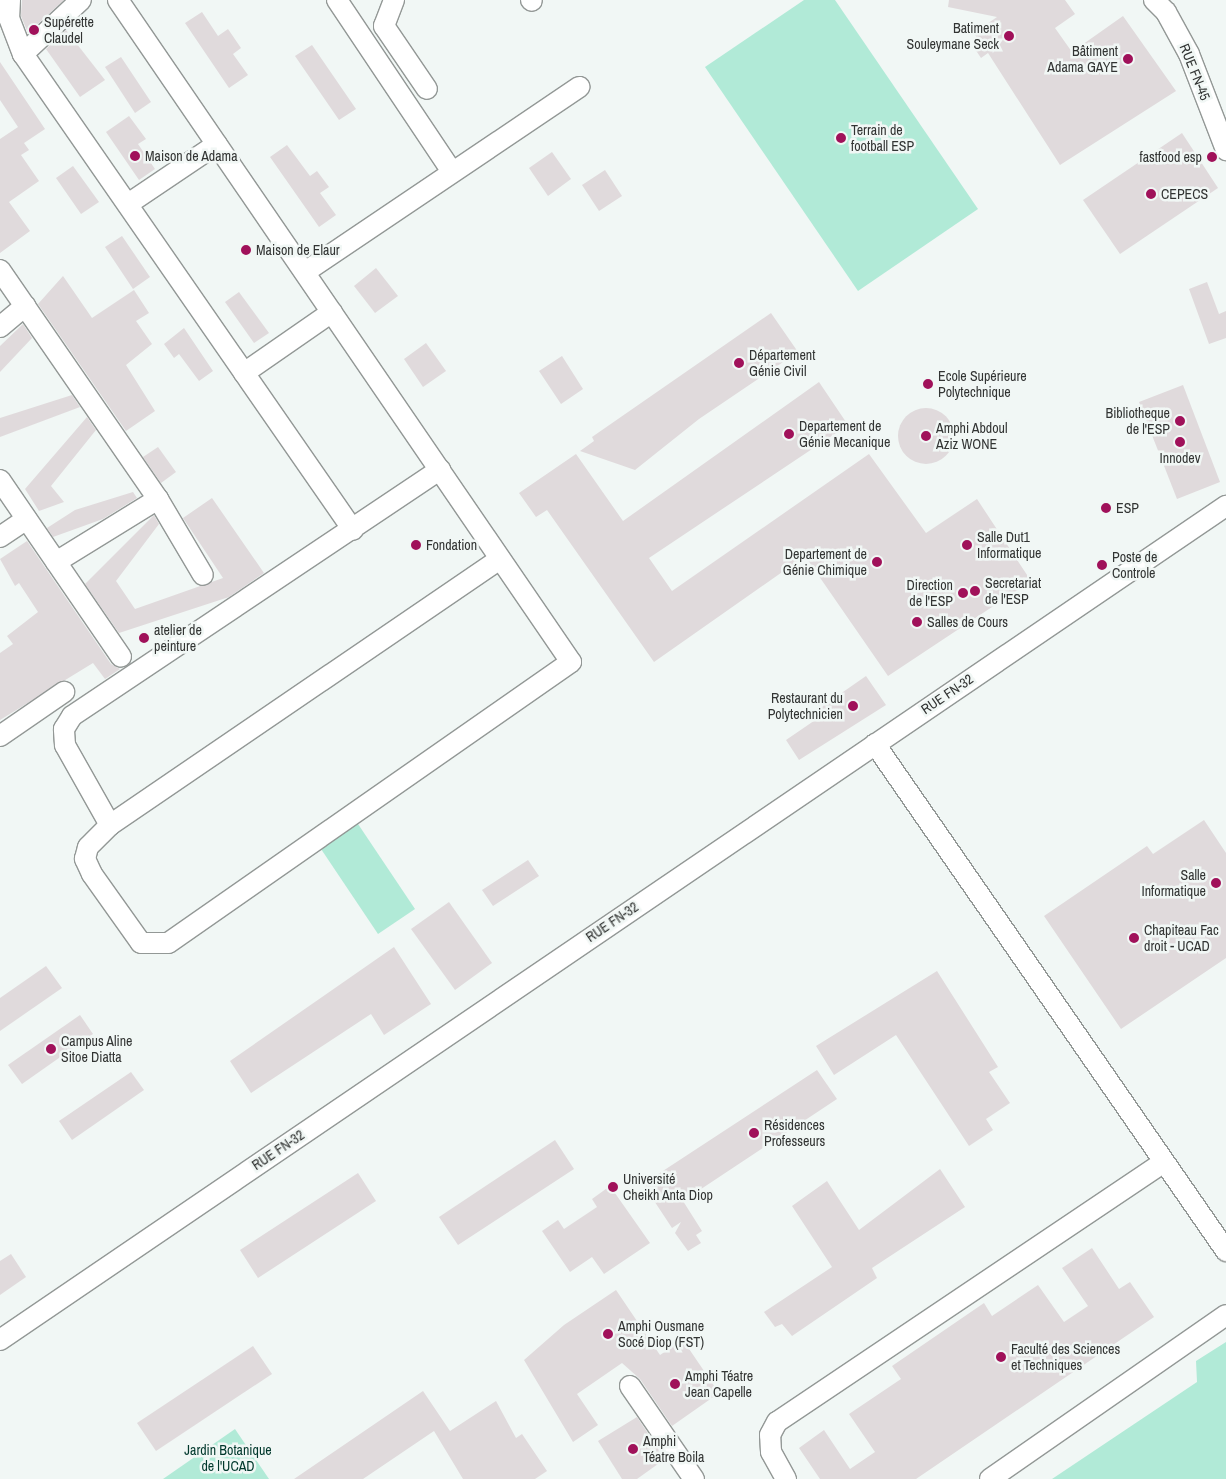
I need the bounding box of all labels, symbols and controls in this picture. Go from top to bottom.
place label: Supérette Claudel [44,14,94,46]
place label: Batiment Souleymane Seck [906,20,999,52]
marker: Supérette Claudel [28,24,40,36]
marker: Batiment Souleymane Seck [1003,30,1015,42]
street label: RUE FN-45 [1176,41,1214,103]
place label: Bâtiment Adama GAYE [1047,43,1118,75]
marker: Bâtiment Adama GAYE [1122,53,1134,65]
place label: Terrain de football ESP [851,122,914,154]
marker: Terrain de football ESP [835,132,847,144]
place label: Maison de Adama [145,148,238,164]
place label: fastfood esp [1139,149,1202,165]
marker: Maison de Adama [129,150,141,162]
marker: fastfood esp [1206,151,1218,163]
place label: CEPECS [1161,186,1208,202]
marker: CEPECS [1145,188,1157,200]
place label: Maison de Elaur [256,242,340,258]
marker: Maison de Elaur [240,244,252,256]
place label: Département Génie Civil [749,347,815,380]
marker: Département Génie Civil [733,357,745,369]
place label: Ecole Supérieure Polytechnique [938,368,1027,401]
marker: Ecole Supérieure Polytechnique [922,378,934,390]
place label: Bibliotheque de l'ESP [1106,405,1170,438]
marker: Bibliotheque de l'ESP [1174,415,1186,427]
place label: Departement de Génie Mecanique [799,418,890,451]
place label: Amphi Abdoul Aziz WONE [936,420,1008,452]
marker: Departement de Génie Mecanique [783,428,795,440]
marker: Amphi Abdoul Aziz WONE [920,430,932,442]
marker: Innodev [1174,436,1186,448]
place label: Innodev [1160,450,1200,466]
place label: ESP [1116,500,1139,516]
marker: ESP [1100,502,1112,514]
place label: Salle Dut1 Informatique [977,529,1041,562]
place label: Fondation [426,537,477,553]
marker: Fondation [410,539,422,551]
marker: Salle Dut1 Informatique [961,539,973,551]
place label: Departement de Génie Chimique [783,546,867,578]
place label: Poste de Controle [1112,549,1157,582]
marker: Departement de Génie Chimique [871,556,883,568]
marker: Poste de Controle [1096,559,1108,571]
place label: Secretariat de l'ESP [985,575,1041,608]
place label: Direction de l'ESP [906,577,953,610]
marker: Secretariat de l'ESP [969,585,981,597]
marker: Direction de l'ESP [957,587,969,599]
place label: Salles de Cours [927,614,1008,630]
marker: Salles de Cours [911,616,923,628]
place label: atelier de peinture [154,622,202,654]
marker: atelier de peinture [138,632,150,644]
street label: RUE FN-32 [918,670,976,718]
place label: Restaurant du Polytechnicien [768,690,843,722]
marker: Restaurant du Polytechnicien [847,700,859,712]
place label: Salle Informatique [1142,867,1206,900]
marker: Salle Informatique [1210,877,1222,889]
street label: RUE FN-32 [583,898,641,946]
place label: Chapiteau Fac droit - UCAD [1144,922,1219,954]
marker: Chapiteau Fac droit - UCAD [1128,932,1140,944]
place label: Campus Aline Sitoe Diatta [61,1033,133,1066]
marker: Campus Aline Sitoe Diatta [45,1043,57,1055]
place label: Résidences Professeurs [764,1117,825,1150]
street label: RUE FN-32 [249,1126,307,1174]
marker: Résidences Professeurs [748,1127,760,1139]
place label: Université Cheikh Anta Diop [623,1171,714,1204]
marker: Université Cheikh Anta Diop [607,1181,619,1193]
place label: Amphi Ousmane Socé Diop (FST) [618,1318,704,1350]
marker: Amphi Ousmane Socé Diop (FST) [602,1328,614,1340]
place label: Faculté des Sciences et Techniques [1011,1341,1120,1374]
marker: Faculté des Sciences et Techniques [995,1351,1007,1363]
place label: Amphi Téatre Jean Capelle [685,1368,753,1400]
marker: Amphi Téatre Jean Capelle [669,1378,681,1390]
place label: Amphi Téatre Boila [643,1433,704,1465]
park label: Jardin Botanique de l'UCAD [184,1442,272,1474]
marker: Amphi Téatre Boila [627,1443,639,1455]

